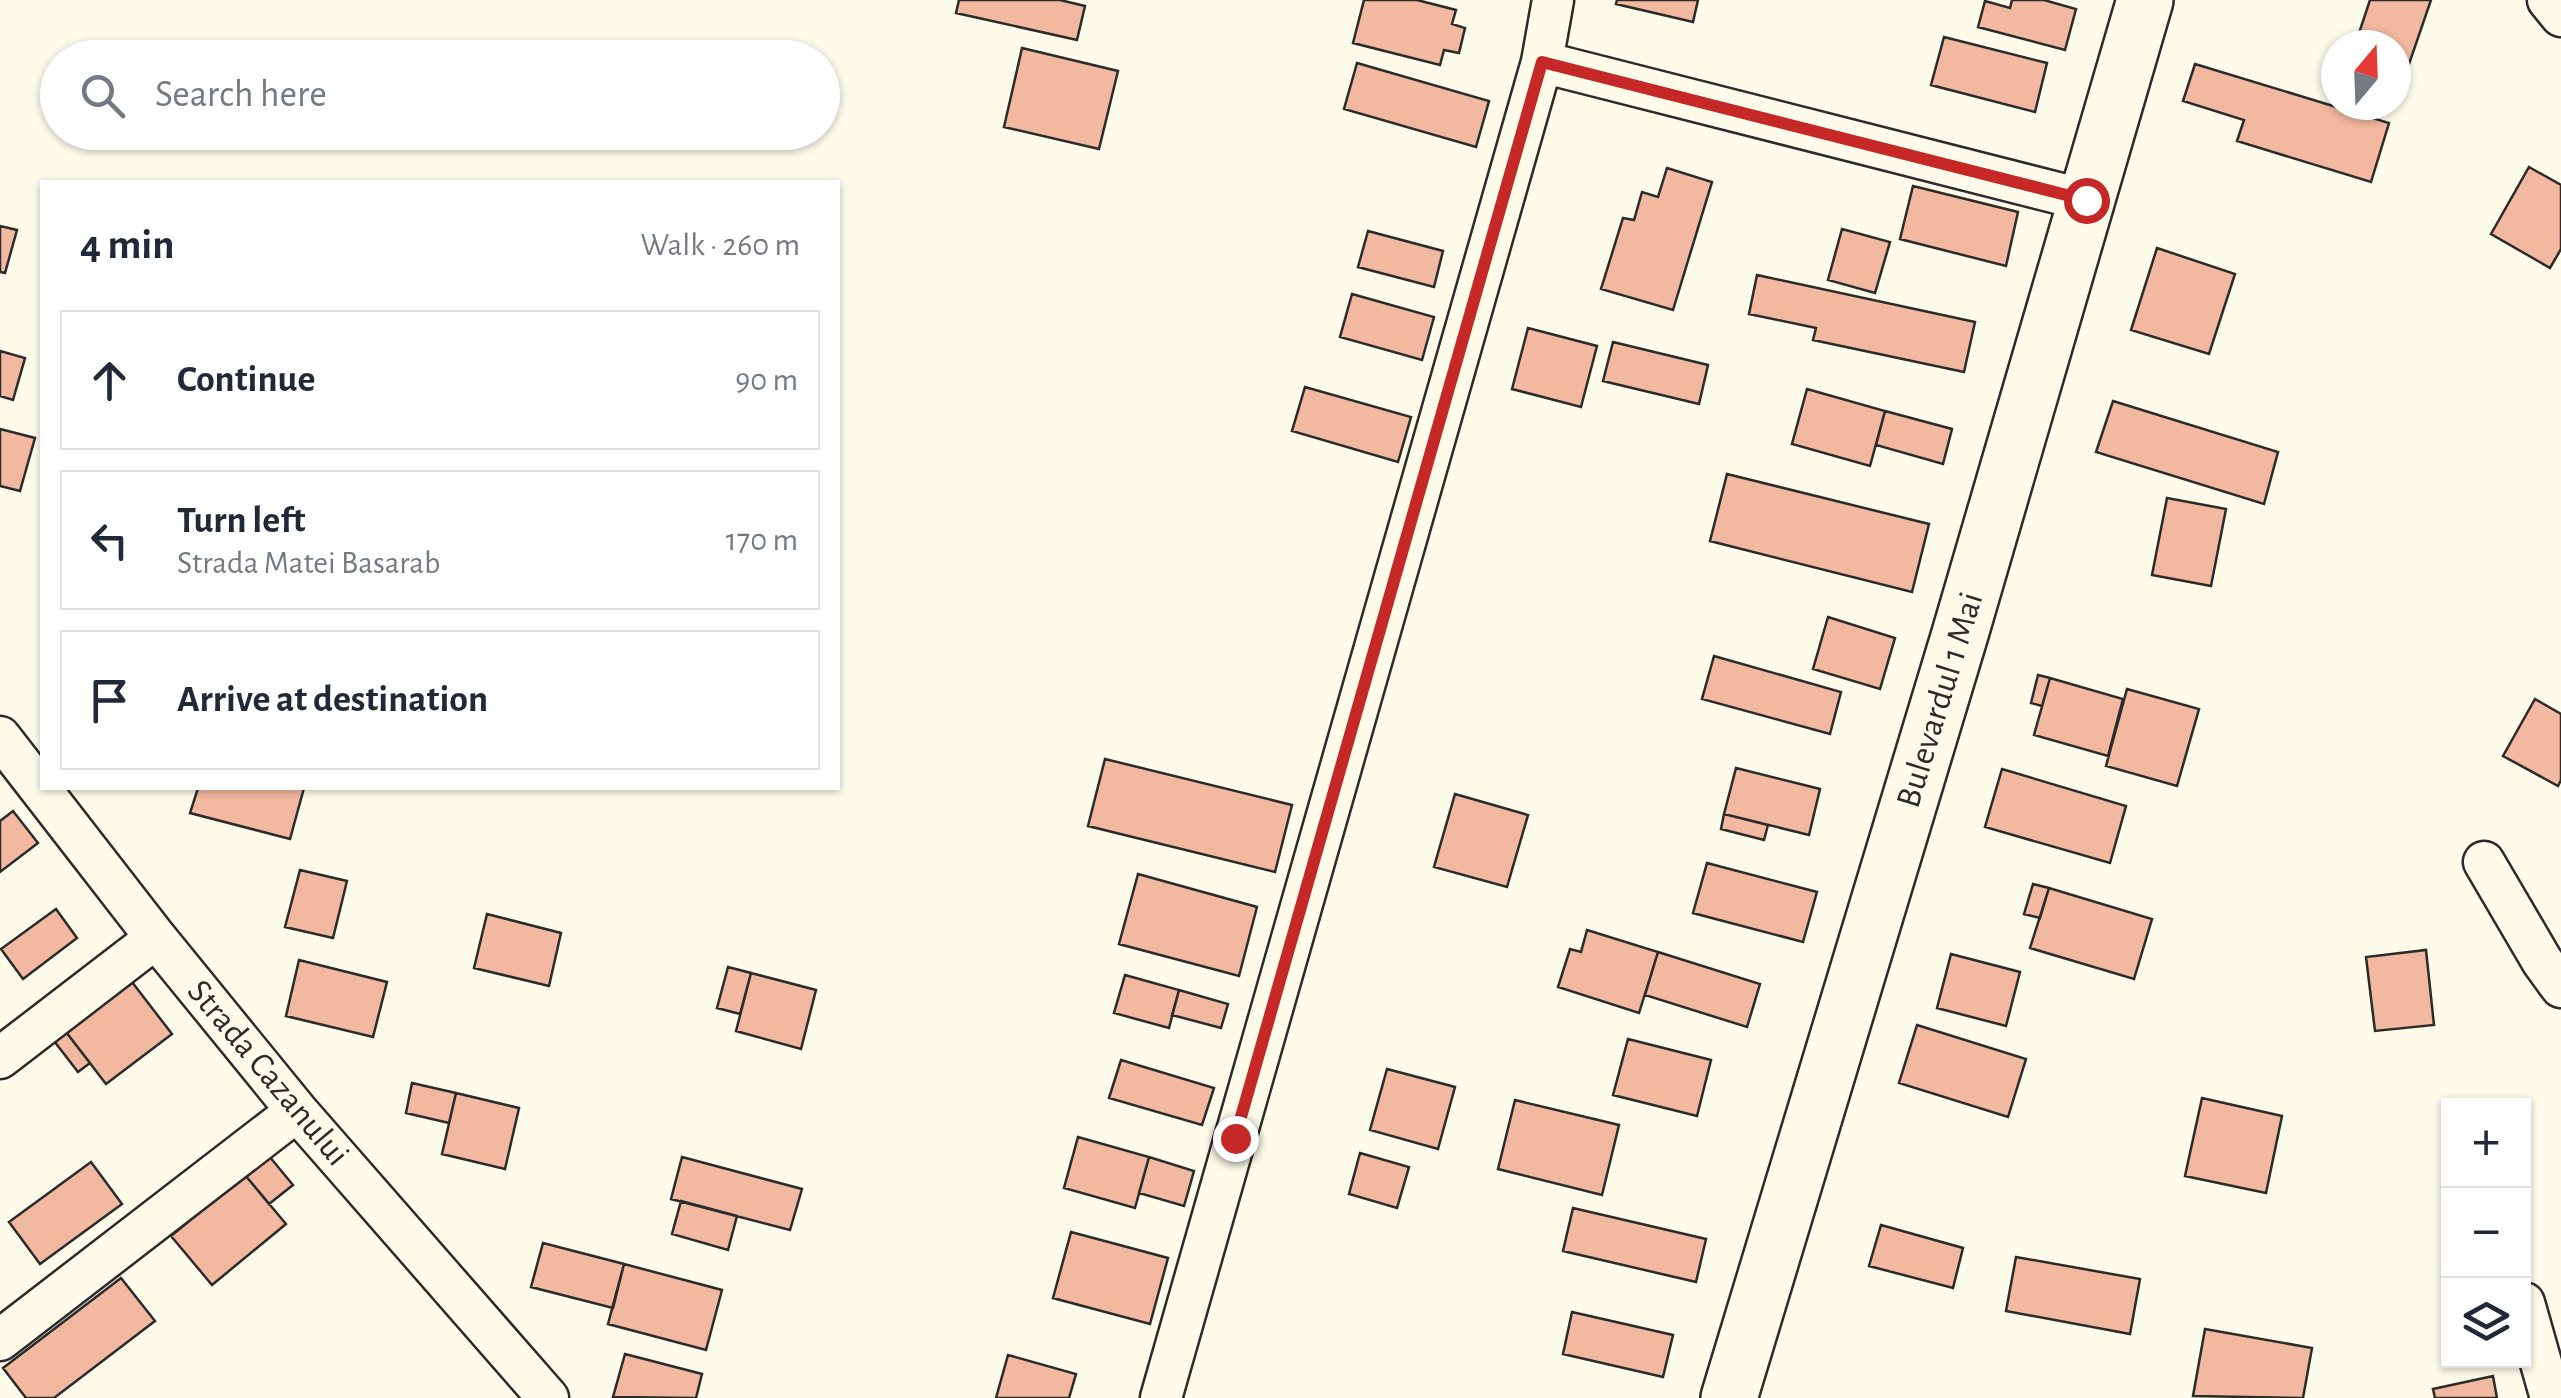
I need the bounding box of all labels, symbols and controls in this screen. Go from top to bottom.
north arrow [2321,30,2411,120]
search box [40,40,840,150]
icon: search [75,68,130,123]
text: Search here [155,76,327,114]
route start [2064,178,2110,224]
text: 4 min [80,224,175,266]
text: Walk · 260 m [641,229,800,261]
icon: ahead [82,353,137,408]
text: Continue [177,361,315,399]
text: 90 m [735,364,798,396]
text: Turn left [177,502,305,540]
icon: left [82,513,137,568]
text: 170 m [726,524,798,556]
text: Strada Matei Basarab [177,547,441,579]
street label: Bulevardul 1 Mai [1891,588,1989,812]
icon: arrive [82,673,137,728]
text: Arrive at destination [177,681,488,719]
street label: Strada Cazanului [181,974,355,1172]
map controls [2441,1098,2531,1368]
button: + [2441,1098,2531,1188]
route end [1213,1116,1259,1162]
button: − [2441,1188,2531,1278]
button: layers [2441,1278,2531,1368]

